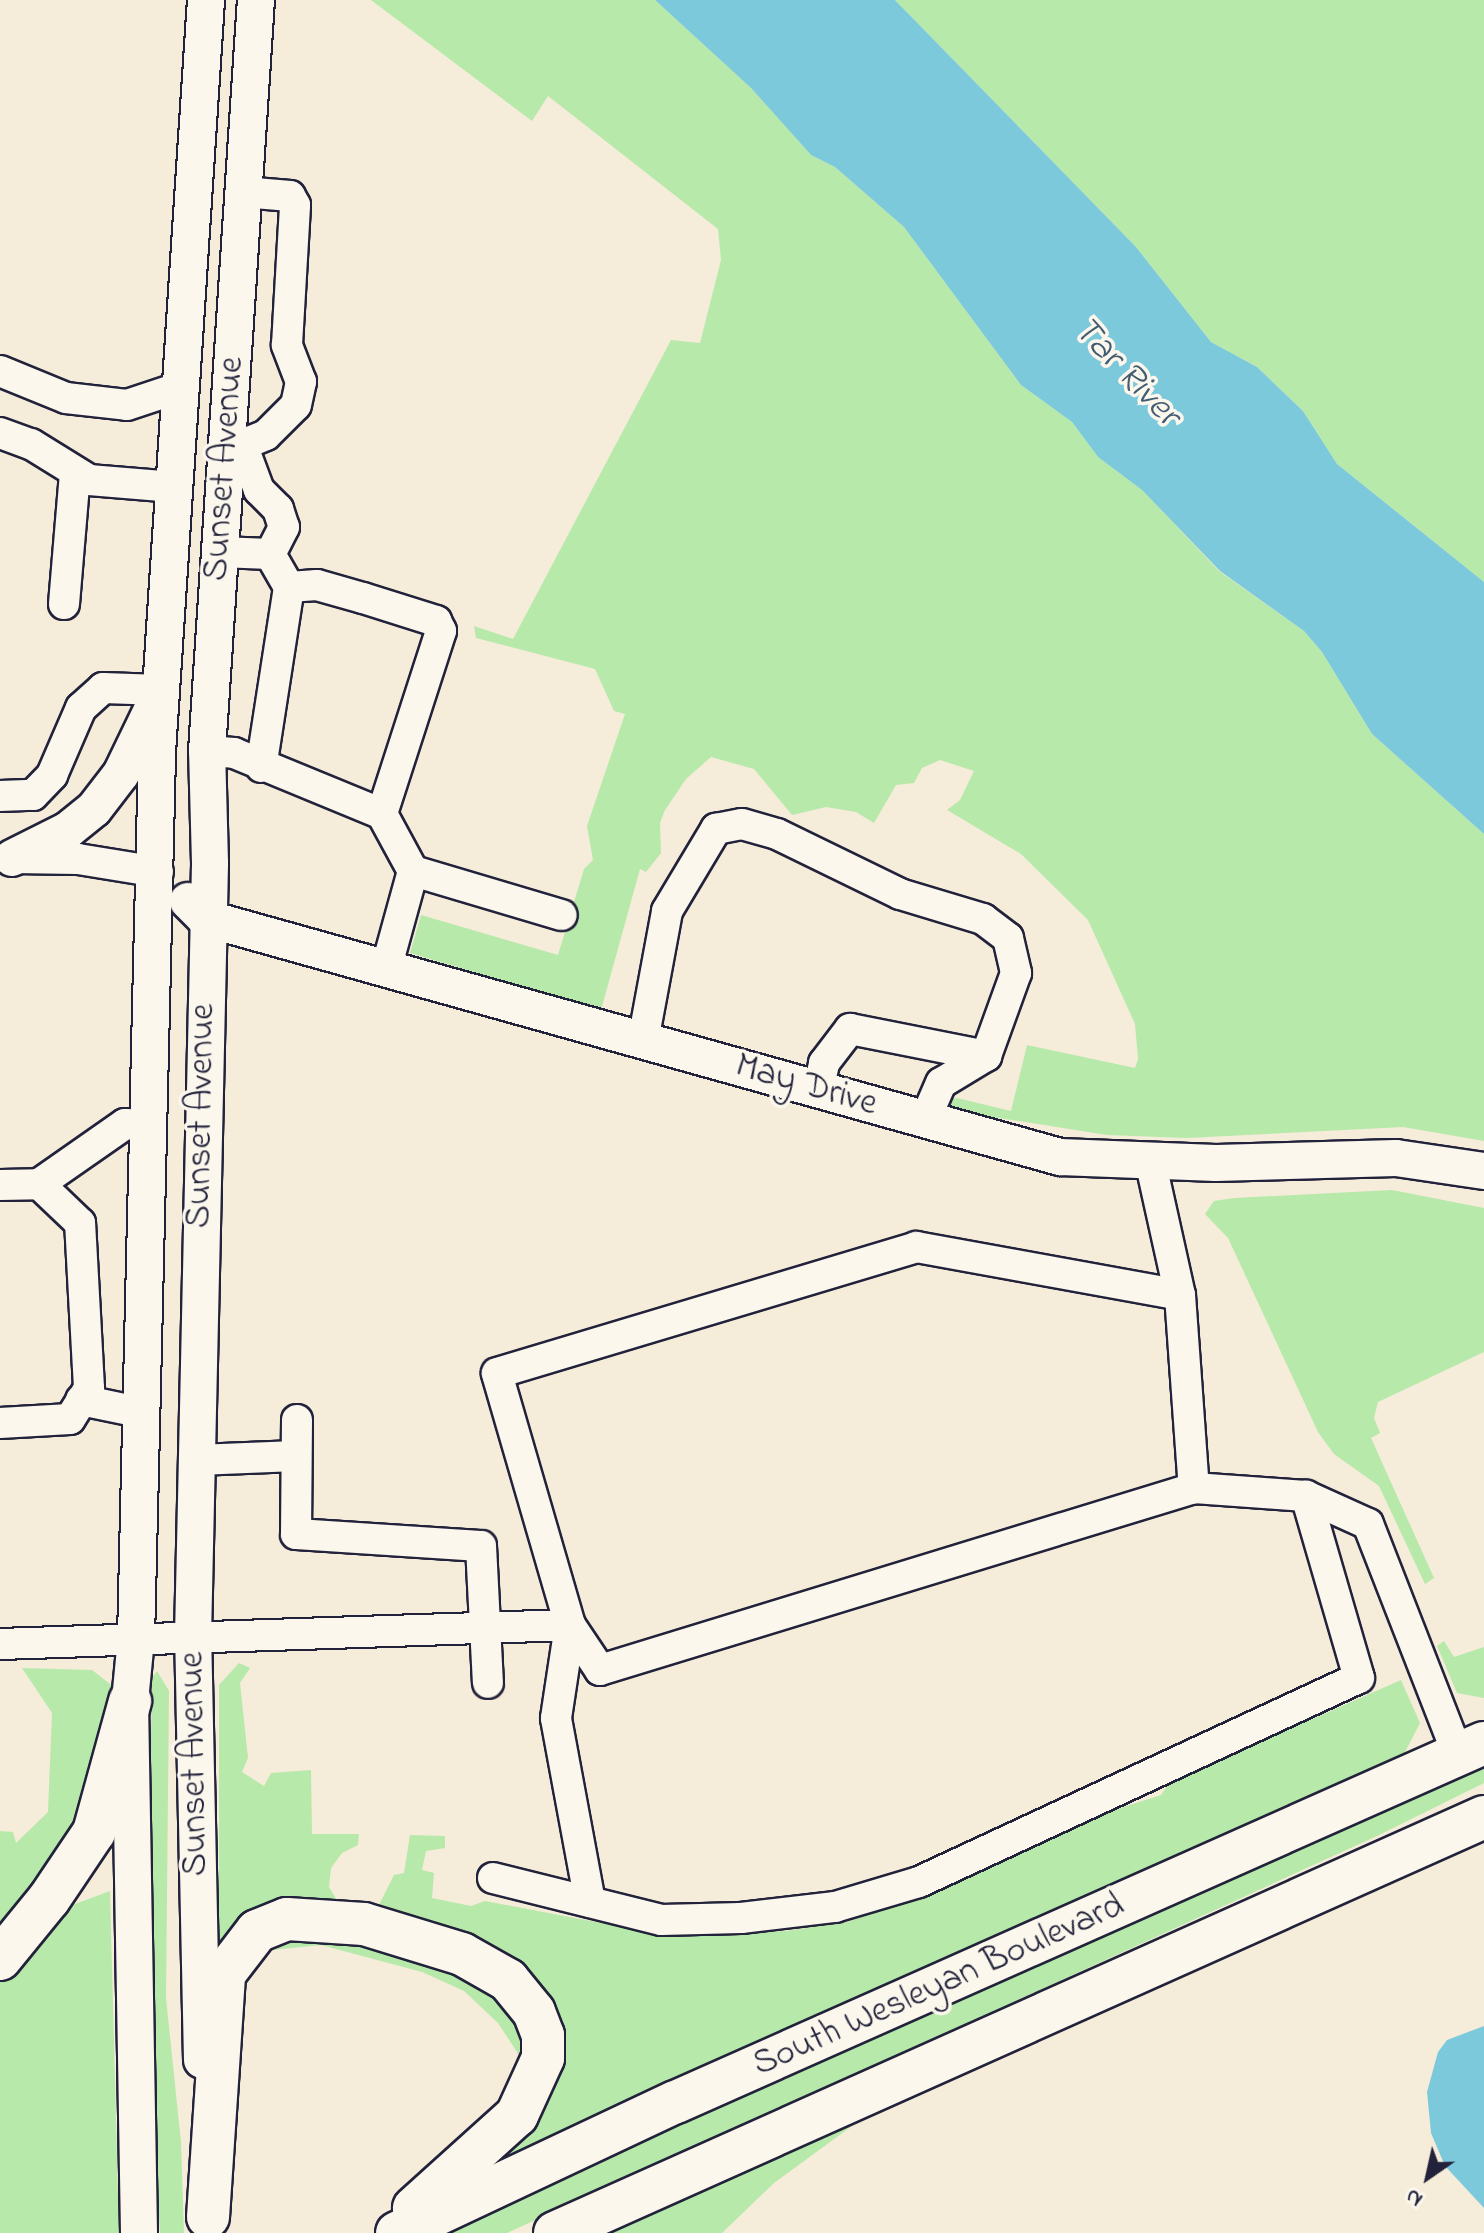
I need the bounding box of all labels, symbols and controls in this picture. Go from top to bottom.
water label: Tar River [1061,308,1189,438]
street label: Sunset Avenue [196,356,254,582]
street label: Sunset Avenue [178,1003,226,1229]
street label: May Drive [730,1045,882,1127]
street label: Sunset Avenue [171,1651,219,1877]
street label: South Wesleyan Boulevard [747,1885,1131,2087]
north arrow [1388,2137,1468,2217]
text: N [1399,2179,1430,2214]

